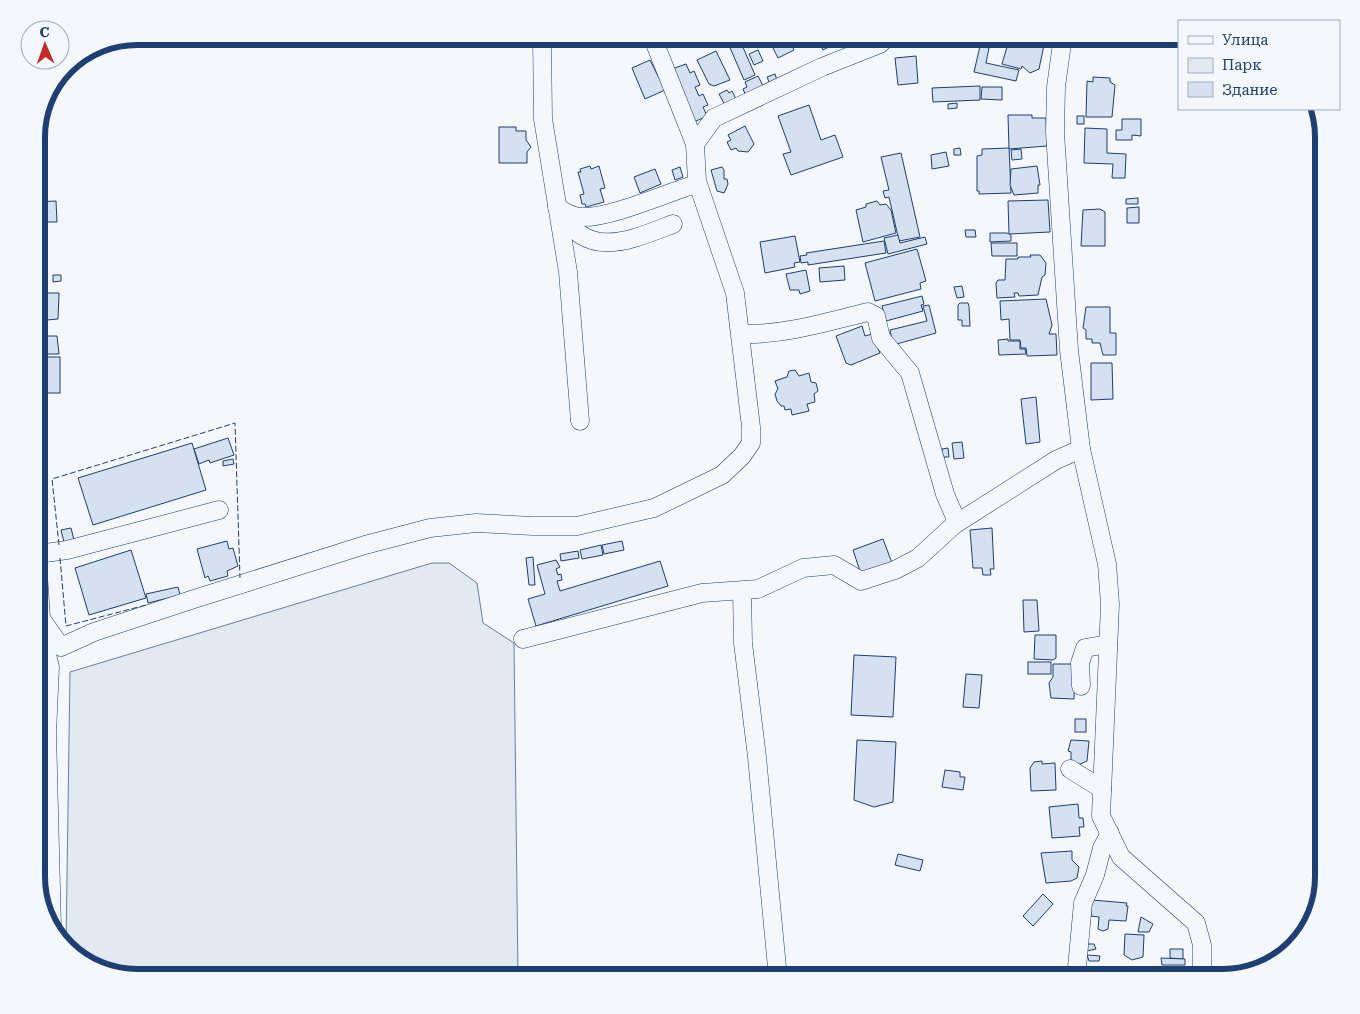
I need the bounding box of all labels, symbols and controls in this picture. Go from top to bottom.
north arrow [20,20,70,70]
legend [1178,20,1340,110]
text: С [39,24,50,40]
text: Улица [1222,31,1268,49]
text: Парк [1222,56,1262,74]
text: Здание [1222,81,1278,99]

